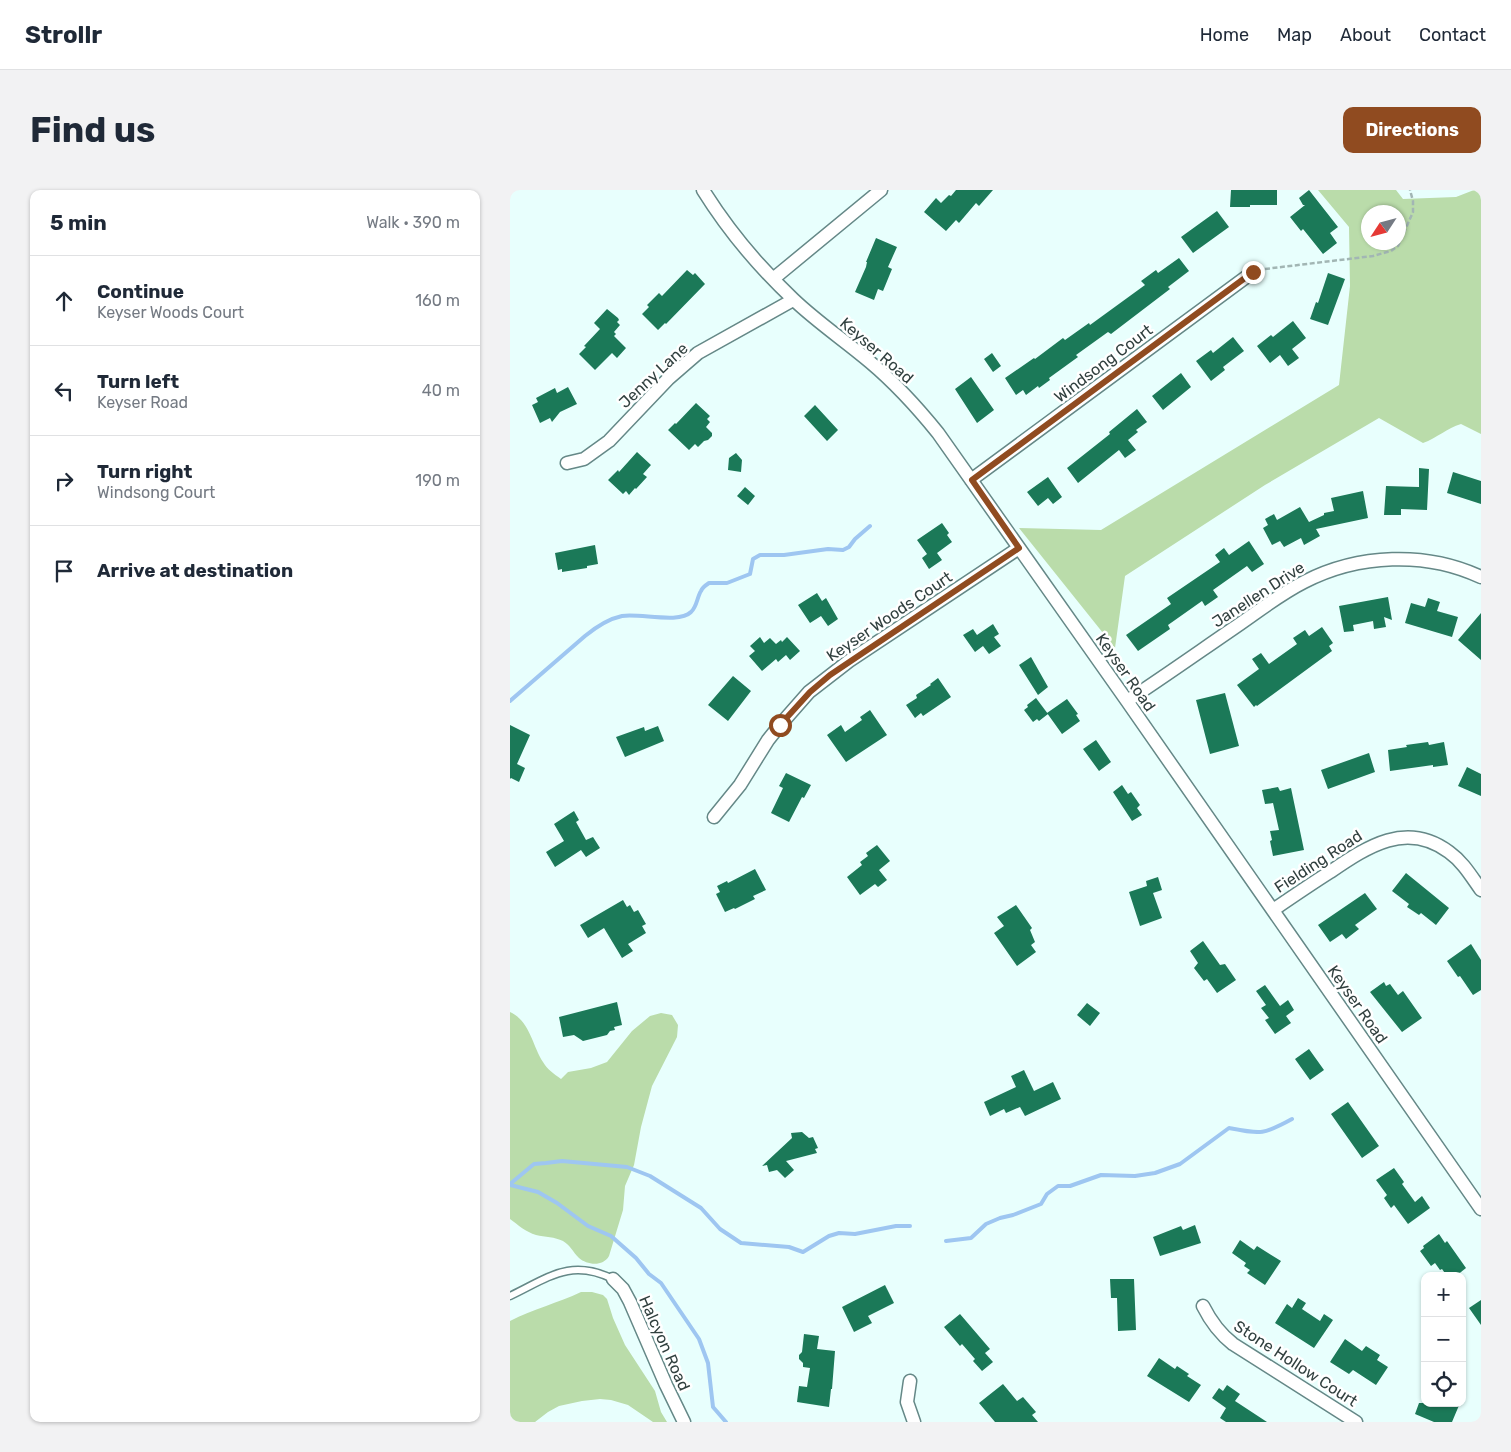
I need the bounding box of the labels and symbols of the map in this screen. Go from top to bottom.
north arrow [1361,205,1406,250]
route end [1242,261,1265,284]
street label: Keyser Road [836,313,917,387]
street label: Windsong Court [1050,320,1156,407]
street label: Jenny Lane [615,339,692,412]
street label: Janellen Drive [1208,557,1308,631]
street label: Keyser Woods Court [823,567,956,665]
street label: Keyser Road [1092,630,1159,715]
route start [769,714,792,737]
street label: Fielding Road [1271,826,1366,897]
street label: Keyser Road [1324,962,1391,1047]
street label: Halcyon Road [635,1293,694,1394]
street label: Stone Hollow Court [1230,1316,1361,1410]

